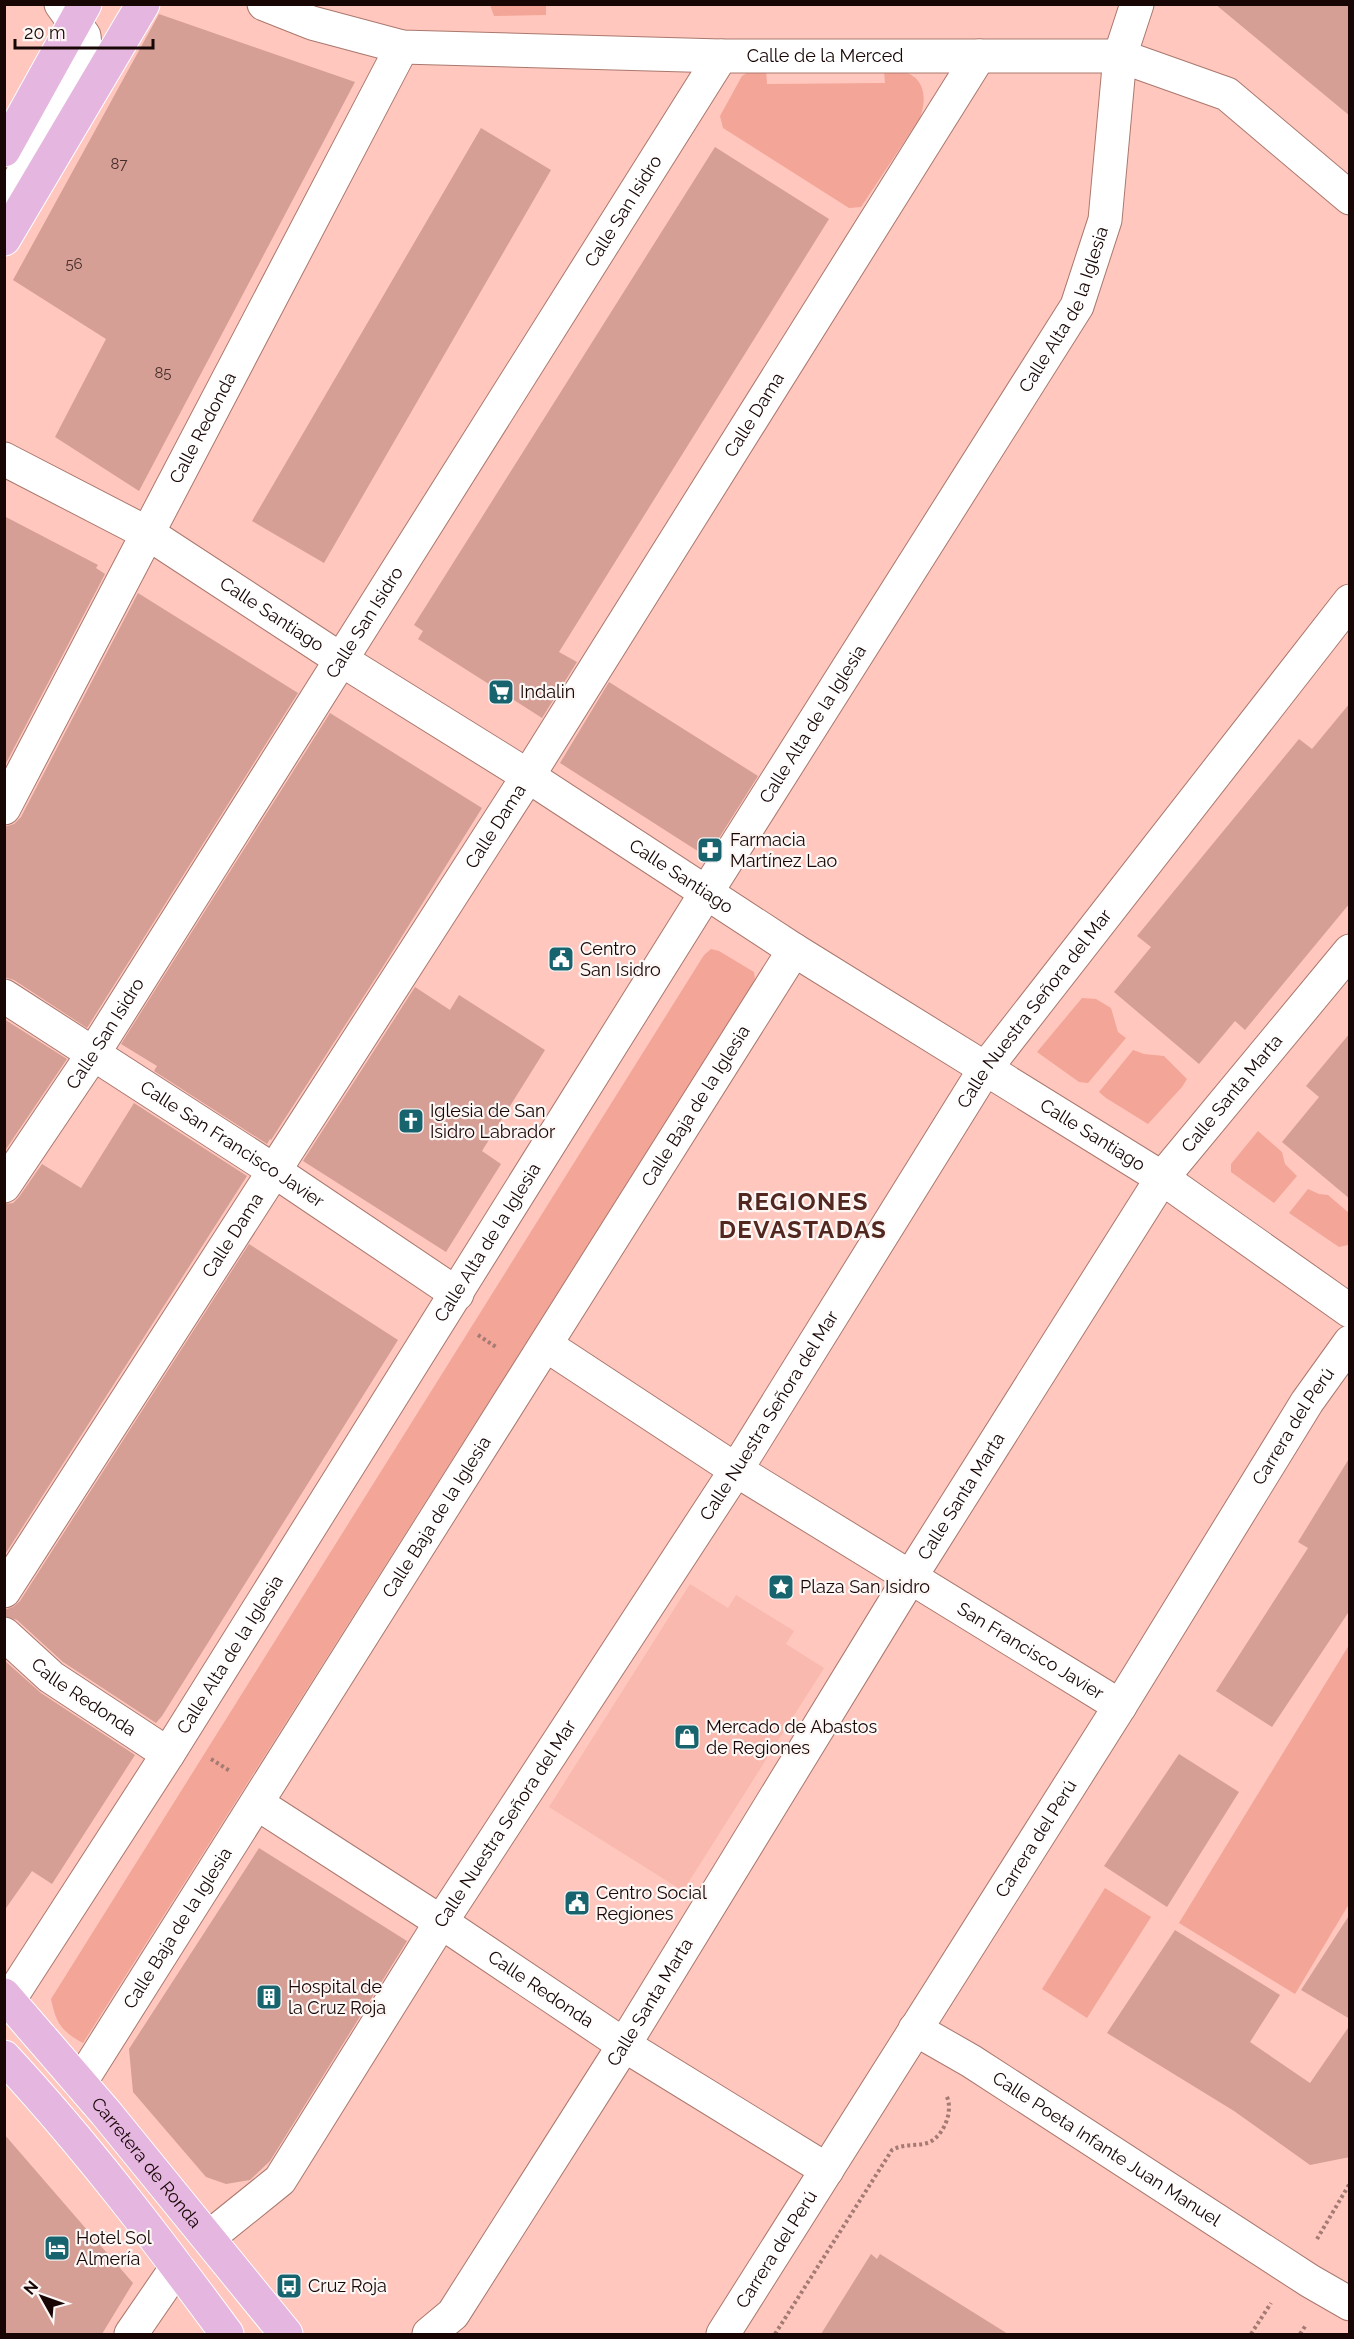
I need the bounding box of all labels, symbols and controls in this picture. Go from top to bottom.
scale bar [15,12,153,50]
text: 20 m [24,22,66,43]
street label: Calle de la Merced [747,45,903,66]
street label: Calle San Isidro [580,151,666,271]
house number: 87 [111,155,127,173]
street label: Calle Alta de la Iglesia [1014,224,1112,396]
house number: 56 [65,255,83,273]
house number: 85 [154,364,172,382]
street label: Calle Redonda [165,368,240,487]
street label: Calle Dama [719,368,788,461]
street label: Calle San Isidro [321,562,407,682]
street label: Calle Santiago [216,572,328,656]
street label: Calle Alta de la Iglesia [755,641,870,807]
supermarket icon: Indalin [486,677,516,707]
place label: Indalin [520,681,575,702]
street label: Calle Dama [460,780,530,872]
place label: Farmacia Martínez Lao [730,829,837,871]
street label: Calle Santiago [626,834,738,918]
pharmacy icon: Farmacia Martínez Lao [695,835,725,865]
street label: Calle Nuestra Señora del Mar [952,904,1116,1112]
place label: Centro San Isidro [580,938,661,980]
public building icon: Centro San Isidro [546,944,576,974]
street label: Calle San Isidro [61,974,148,1093]
street label: Calle Baja de la Iglesia [637,1021,754,1190]
street label: Calle Santa Marta [1177,1030,1286,1156]
street label: Calle San Francisco Javier [137,1076,329,1212]
street label: Calle Santiago [1036,1094,1150,1175]
place label: Iglesia de San Isidro Labrador [430,1100,556,1142]
church icon: Iglesia de San Isidro Labrador [396,1106,426,1136]
street label: Calle Alta de la Iglesia [430,1159,545,1326]
district label: REGIONES DEVASTADAS [719,1187,887,1244]
street label: Calle Dama [198,1189,267,1281]
street label: Calle Nuestra Señora del Mar [695,1306,843,1524]
street label: Carrera del Perú [1248,1363,1338,1489]
street label: Calle Santa Marta [913,1429,1009,1564]
street label: Calle Baja de la Iglesia [378,1432,495,1601]
street label: Calle Alta de la Iglesia [172,1571,287,1738]
place icon: Plaza San Isidro [766,1572,796,1602]
place label: Plaza San Isidro [800,1576,930,1597]
street label: San Francisco Javier [954,1598,1108,1704]
street label: Calle Redonda [27,1653,140,1740]
street label: Calle Nuestra Señora del Mar [429,1715,581,1931]
place label: Mercado de Abastos de Regiones [706,1716,878,1758]
shop icon: Mercado de Abastos de Regiones [672,1722,702,1752]
street label: Carrera del Perú [991,1776,1081,1901]
street label: Calle Baja de la Iglesia [119,1843,236,2012]
place label: Centro Social Regiones [596,1882,707,1924]
public building icon: Centro Social Regiones [562,1888,592,1918]
street label: Calle Santa Marta [602,1934,697,2070]
street label: Calle Redonda [484,1946,598,2032]
place label: Hospital de la Cruz Roja [288,1976,386,2018]
building icon: Hospital de la Cruz Roja [254,1982,284,2012]
street label: Calle Poeta Infante Juan Manuel [989,2067,1225,2230]
street label: Carretera de Ronda [87,2093,206,2232]
street label: Carrera del Perú [731,2186,821,2312]
place label: Hotel Sol Almería [76,2227,152,2269]
hotel icon: Hotel Sol Almería [42,2233,72,2263]
north arrow [12,2267,72,2327]
bus stop icon: Cruz Roja [274,2271,304,2301]
place label: Cruz Roja [308,2275,387,2296]
text: N [20,2277,42,2298]

